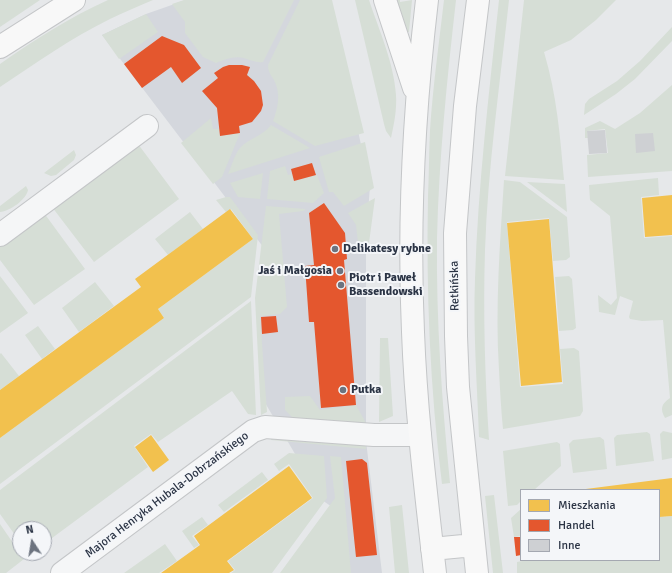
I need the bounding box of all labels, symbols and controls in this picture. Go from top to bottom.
place label: Delikatesy rybne [343,242,431,256]
marker: Delikatesy rybne [330,244,340,254]
street label: Retkińska [447,261,463,311]
place label: Jaś i Małgosia [258,264,332,278]
marker: Jaś i Małgosia [335,266,345,276]
place label: Piotr i Paweł Bassendowski [349,271,423,299]
marker: Piotr i Paweł Bassendowski [336,280,346,290]
place label: Putka [351,383,381,397]
marker: Putka [338,385,348,395]
street label: Majora Henryka Hubala-Dobrzańskiego [82,429,252,561]
legend [520,489,660,561]
text: Mieszkania [558,498,616,513]
text: Handel [558,518,595,533]
north arrow [12,521,52,561]
text: N [25,523,35,537]
text: Inne [558,538,581,553]

